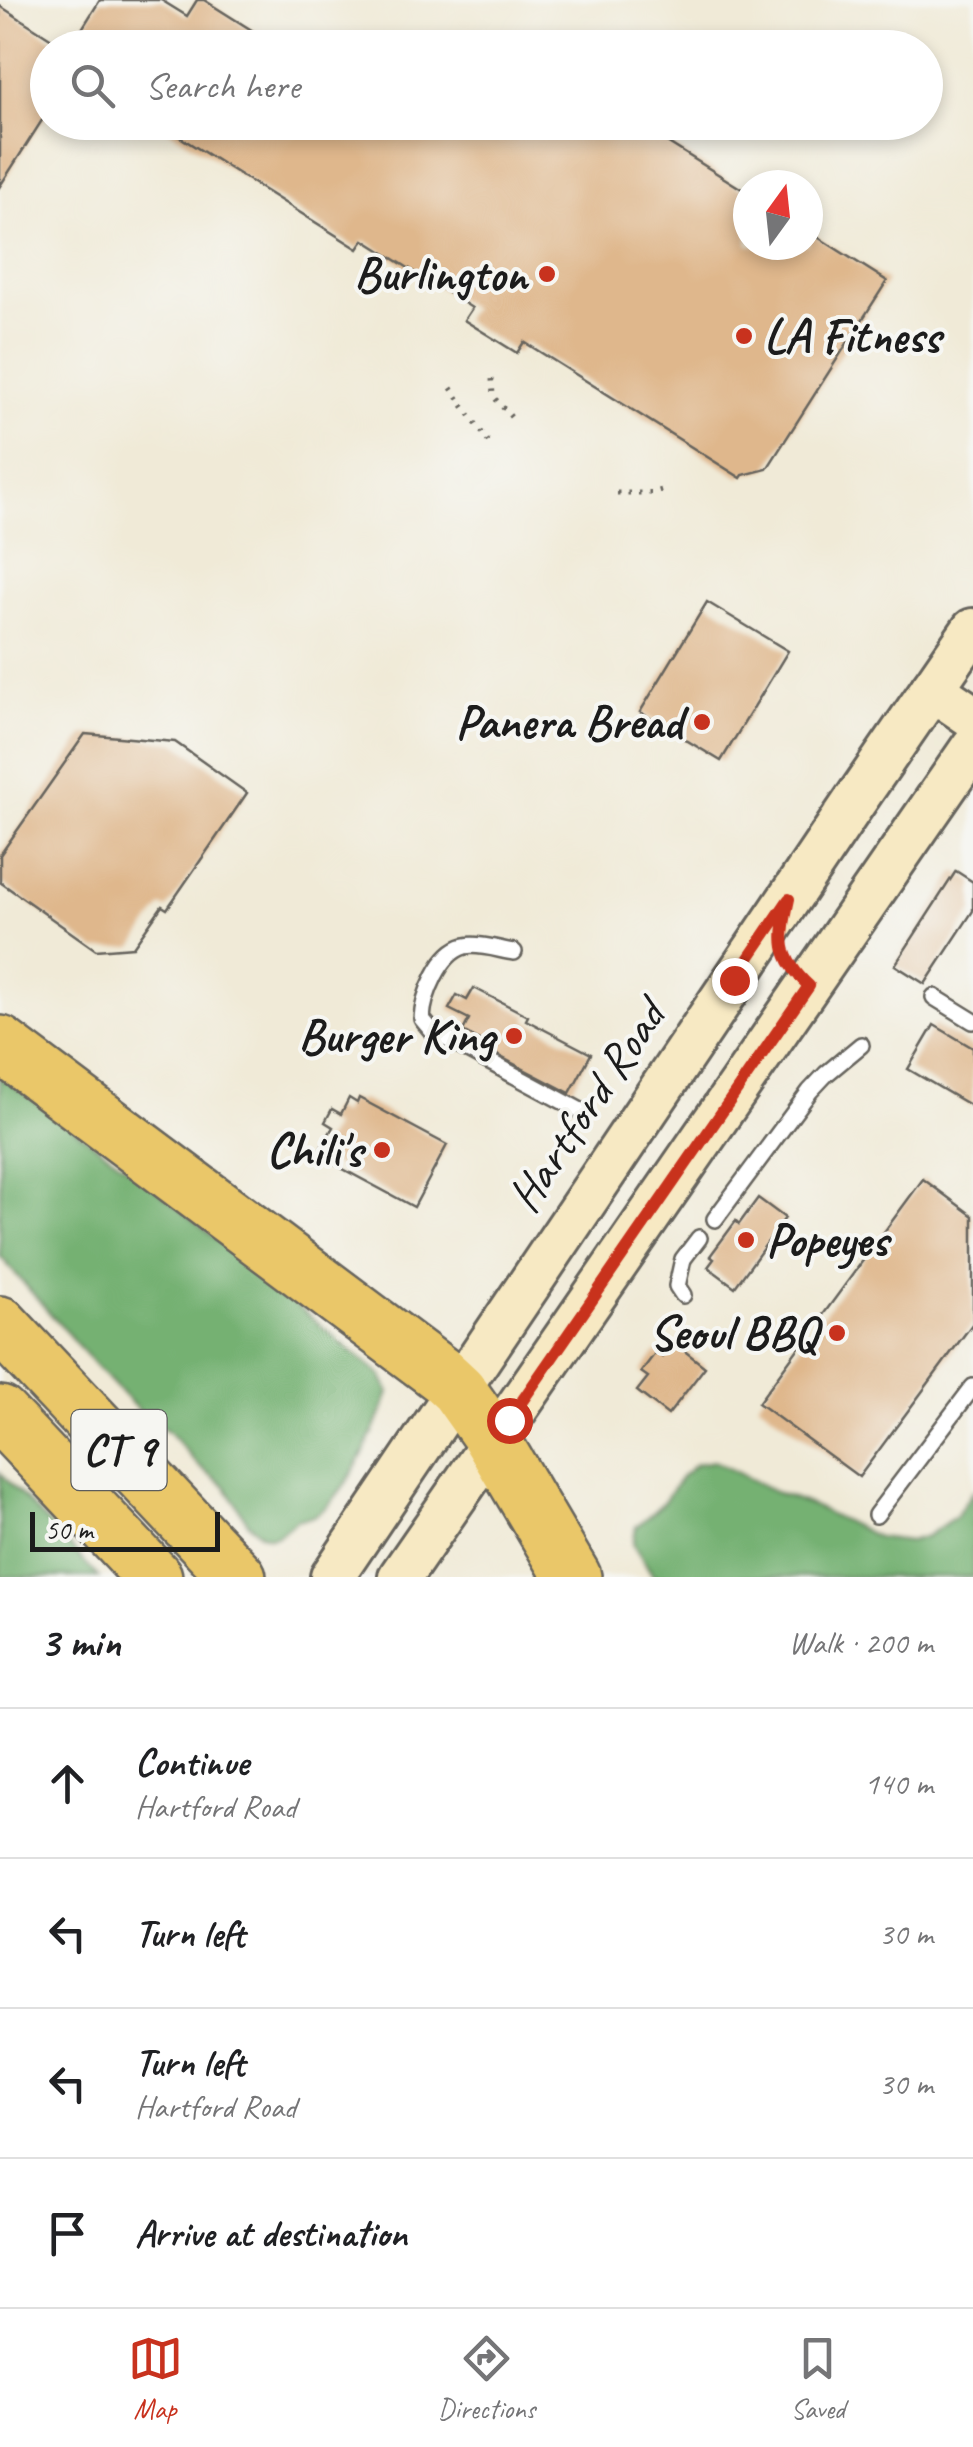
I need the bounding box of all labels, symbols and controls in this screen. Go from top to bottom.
search box [30,30,943,140]
icon: search [65,58,120,113]
text: Search here [145,62,300,109]
north arrow [733,170,823,260]
place label: Burlington [354,244,530,304]
marker: Burlington [536,263,558,285]
place label: LA Fitness [764,306,945,366]
marker: LA Fitness [733,325,755,347]
place label: Panera Bread [456,692,690,752]
marker: Panera Bread [691,711,713,733]
route end [712,958,758,1004]
street label: Hartford Road [493,984,682,1223]
place label: Burger King [298,1006,499,1066]
marker: Burger King [503,1025,525,1047]
place label: Chili's [267,1120,366,1180]
marker: Chili's [371,1139,393,1161]
place label: Popeyes [766,1210,892,1270]
marker: Popeyes [735,1229,757,1251]
place label: Seoul BBQ [649,1303,823,1363]
marker: Seoul BBQ [826,1322,848,1344]
route start [487,1398,533,1444]
road number: CT 9 [72,1410,166,1490]
scale bar [30,1507,220,1552]
text: 50 m [45,1512,93,1547]
text: 3 min [40,1616,120,1669]
text: Walk · 200 m [789,1622,933,1663]
text: Continue [135,1739,249,1786]
icon: ahead [40,1756,95,1811]
text: 140 m [864,1763,933,1804]
text: Hartford Road [135,1786,296,1827]
icon: left [40,1906,95,1961]
text: Turn left [135,1910,245,1957]
text: 30 m [879,1913,933,1954]
text: Turn left [135,2039,245,2086]
icon: left [40,2056,95,2111]
text: 30 m [879,2063,933,2104]
text: Hartford Road [135,2086,296,2127]
icon: arrive [40,2206,95,2261]
text: Arrive at destination [135,2210,407,2257]
tab: Map [128,2331,183,2426]
tab: Directions [438,2331,535,2426]
tab: Saved [790,2331,845,2426]

